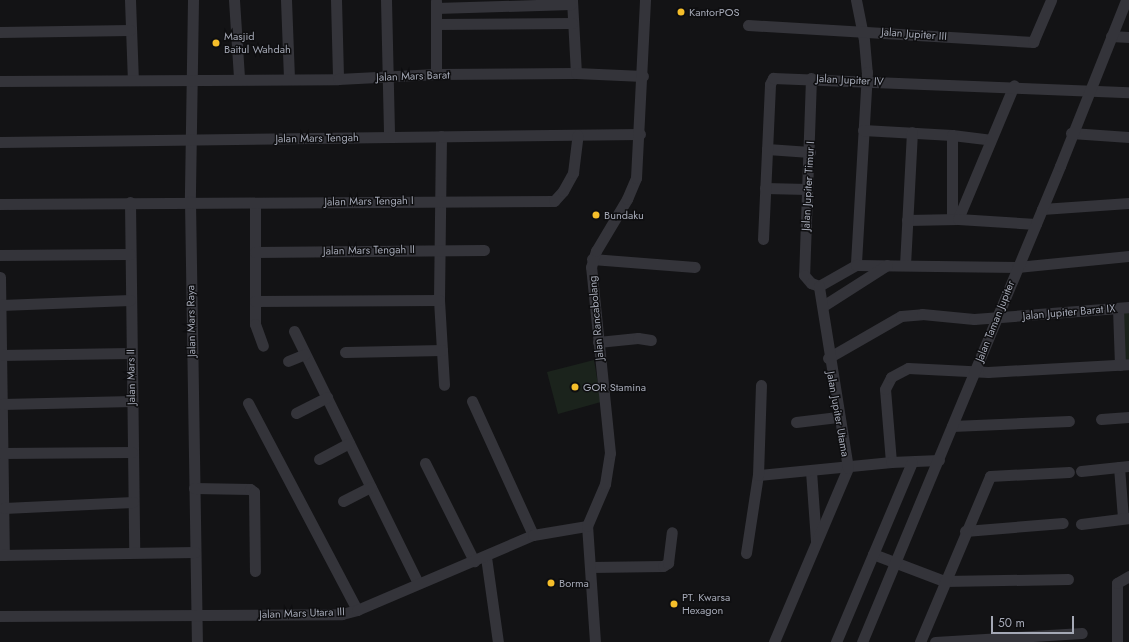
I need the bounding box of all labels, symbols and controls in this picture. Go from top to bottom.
place label: KantorPOS [689,5,739,19]
marker: KantorPOS [676,7,686,17]
street label: Jalan Jupiter III [881,25,947,43]
place label: Masjid Baitul Wahdah [224,30,291,56]
marker: Masjid Baitul Wahdah [211,38,221,48]
street label: Jalan Mars Barat [376,68,450,84]
street label: Jalan Jupiter IV [816,72,884,88]
street label: Jalan Mars Tengah [275,131,359,145]
street label: Jalan Jupiter Timur I [799,141,817,231]
street label: Jalan Mars Tengah I [324,194,414,208]
place label: Bundaku [604,208,644,222]
marker: Bundaku [591,210,601,220]
street label: Jalan Mars Tengah II [323,243,415,257]
street label: Jalan Rancabolang [586,275,606,361]
street label: Jalan Taman Jupiter [973,278,1017,364]
street label: Jalan Mars Raya [184,285,198,357]
street label: Jalan Jupiter Barat IX [1022,301,1116,323]
street label: Jalan Mars II [124,349,138,405]
street label: Jalan Jupiter Utama [824,370,852,458]
place label: GOR Stamina [583,380,646,394]
marker: GOR Stamina [570,382,580,392]
place label: Borma [559,576,589,590]
marker: Borma [546,578,556,588]
place label: PT. Kwarsa Hexagon [682,591,730,617]
marker: PT. Kwarsa Hexagon [669,599,679,609]
street label: Jalan Mars Utara III [259,605,345,621]
scale bar [993,608,1076,634]
text: 50 m [998,614,1025,632]

